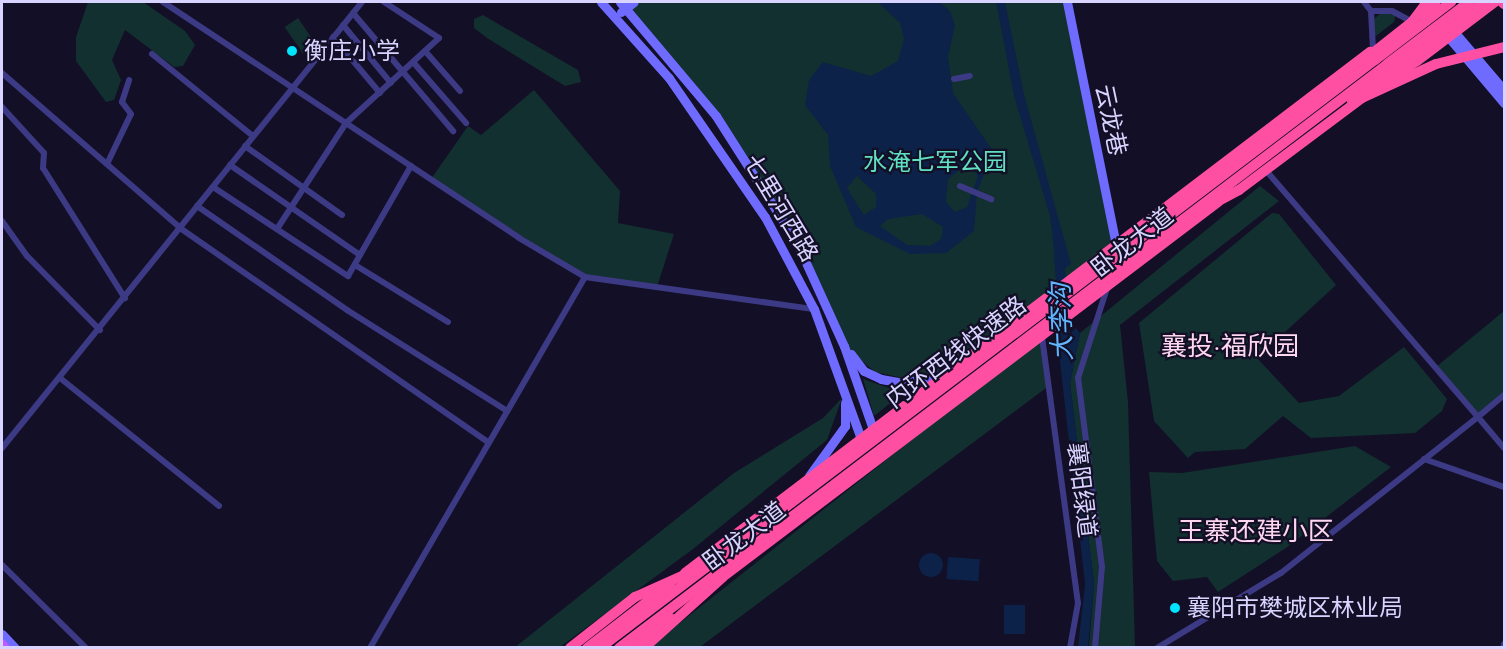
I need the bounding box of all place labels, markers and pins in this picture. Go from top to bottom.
place label: 衡庄小学 [304,37,400,65]
marker: 衡庄小学 [285,44,299,58]
place label: 襄阳市樊城区林业局 [1187,594,1403,622]
marker: 襄阳市樊城区林业局 [1168,601,1182,615]

